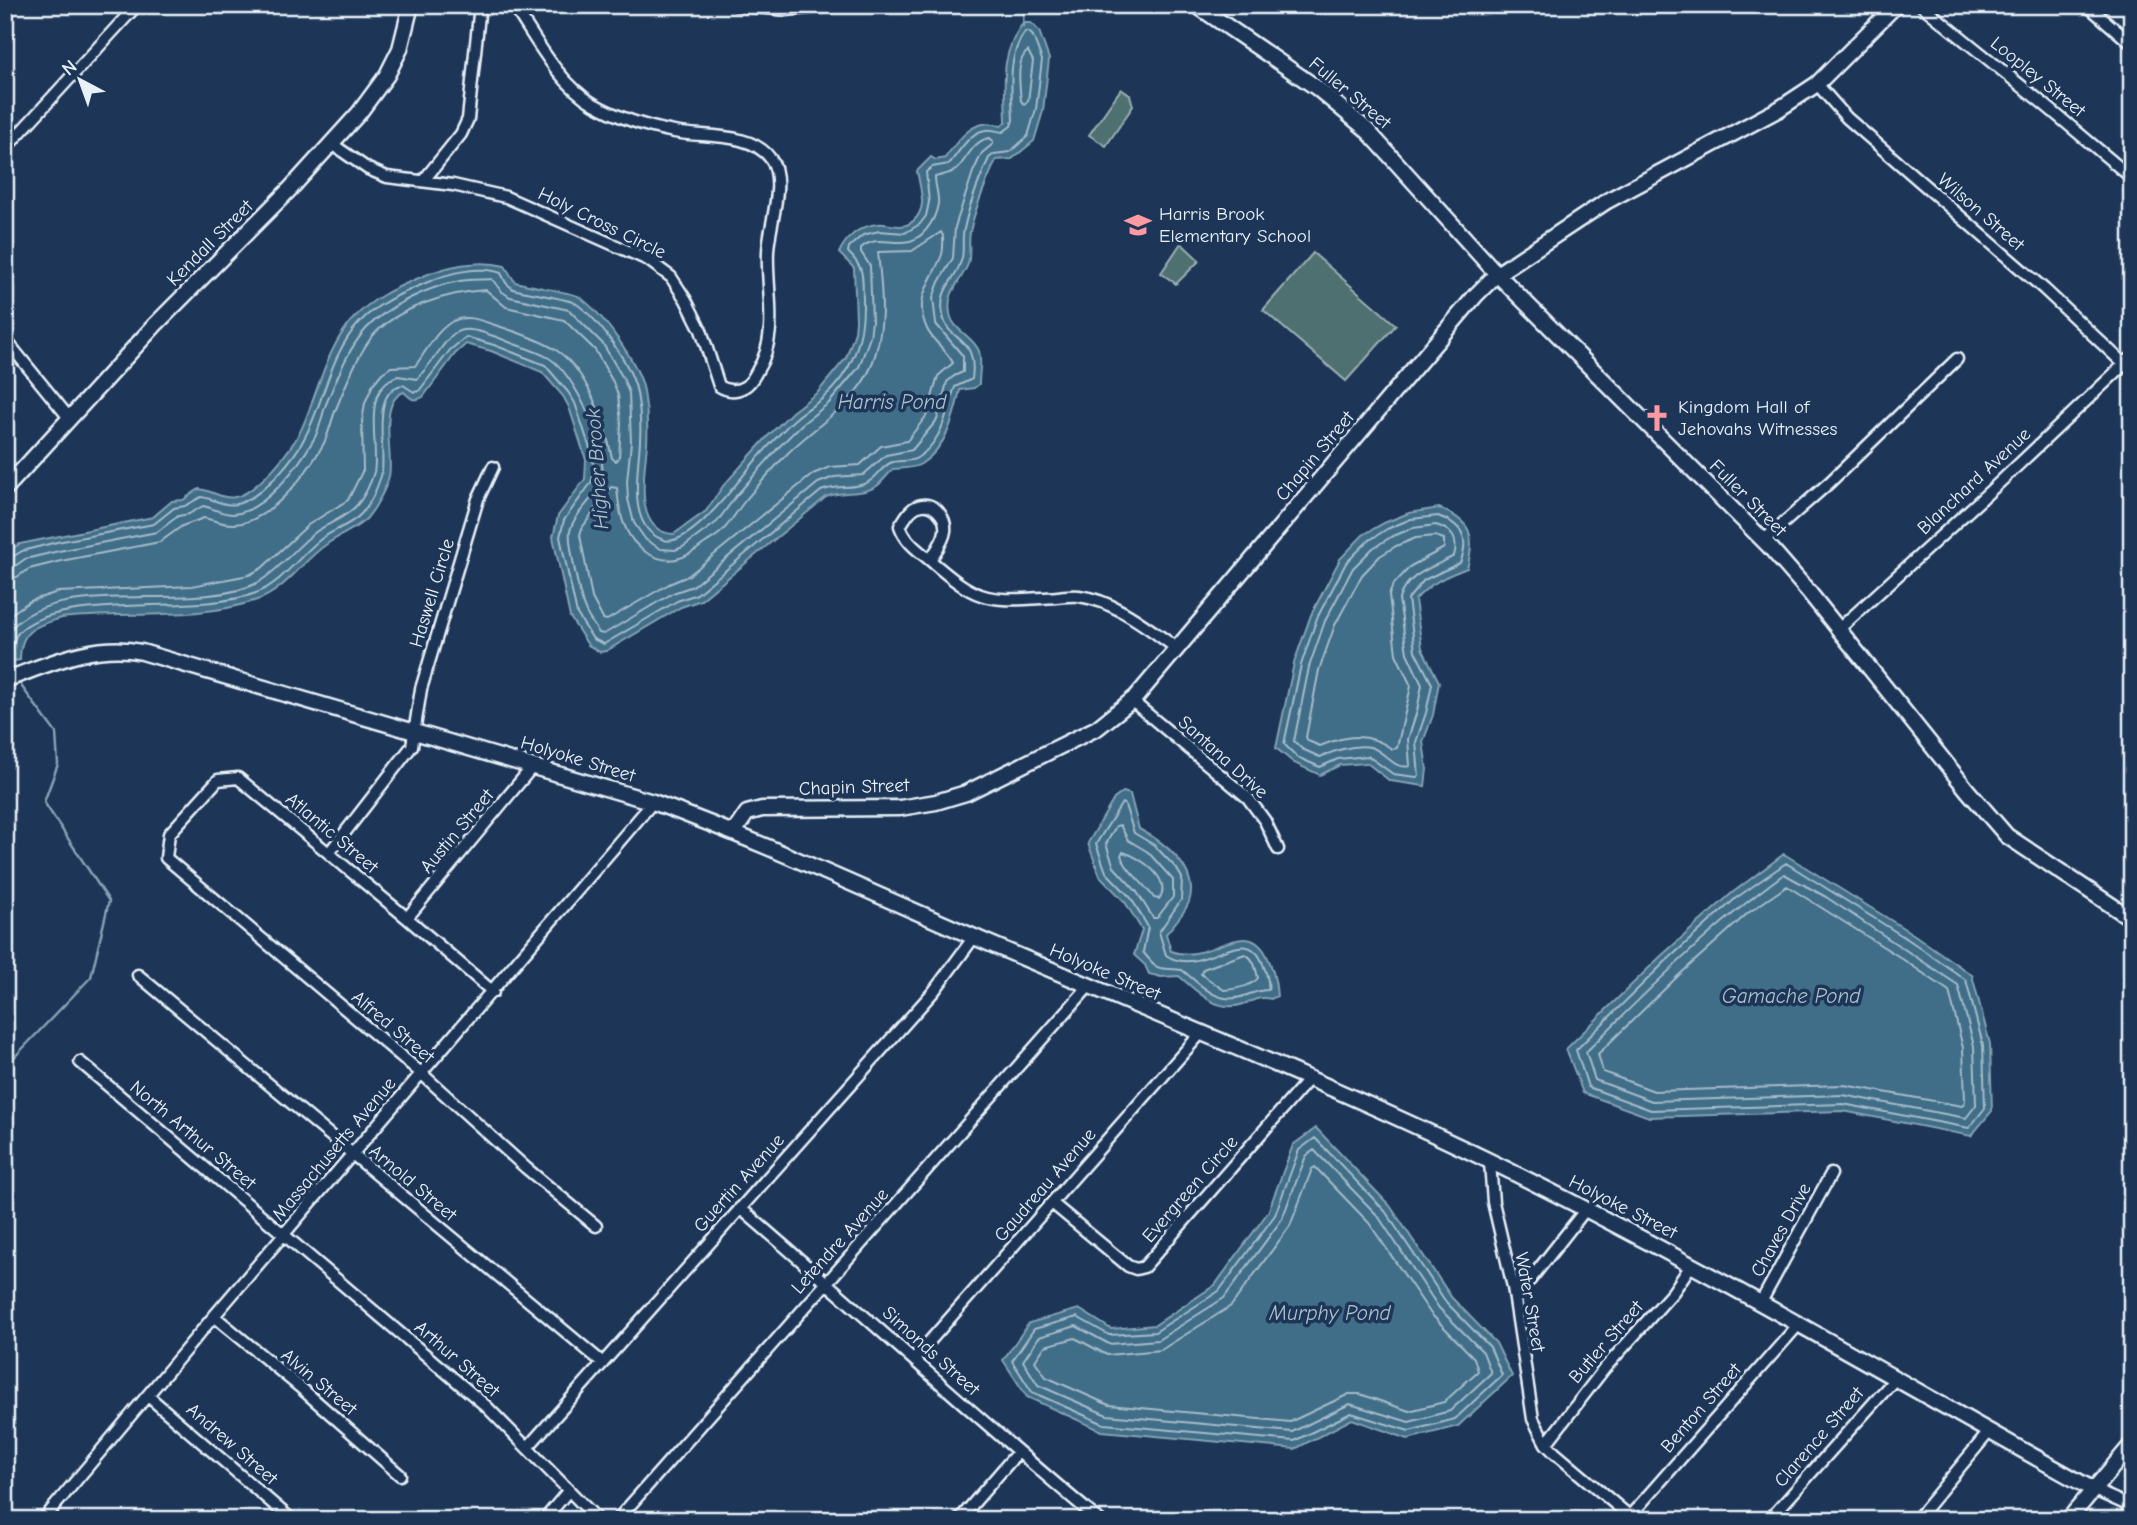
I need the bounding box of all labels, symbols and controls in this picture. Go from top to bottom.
street label: Loopley Street [1986,32,2090,122]
north arrow [46,46,116,116]
street label: Fuller Street [1305,52,1396,134]
text: N [58,56,81,80]
street label: Wilson Street [1933,169,2029,256]
street label: Holy Cross Circle [534,183,670,263]
street label: Kendall Street [162,195,258,291]
place label: Harris Brook Elementary School [1159,203,1311,247]
school or university icon: Harris Brook Elementary School [1123,210,1153,240]
water label: Harris Pond [838,390,947,414]
place label: Kingdom Hall of Jehovahs Witnesses [1678,396,1838,440]
church icon: Kingdom Hall of Jehovahs Witnesses [1642,403,1672,433]
street label: Chapin Street [1271,406,1359,505]
water label: Higher Brook [581,407,613,530]
street label: Blanchard Avenue [1913,423,2035,539]
street label: Fuller Street [1705,455,1792,542]
street label: Haswell Circle [405,536,459,650]
street label: Santana Drive [1174,711,1272,803]
street label: Holyoke Street [518,731,638,787]
street label: Chapin Street [798,774,910,800]
street label: Austin Street [416,784,499,877]
street label: Atlantic Street [281,788,383,878]
street label: Holyoke Street [1046,939,1164,1005]
water label: Gamache Pond [1722,984,1861,1008]
street label: Alfred Street [347,986,439,1068]
street label: Massachusetts Avenue [268,1073,400,1225]
street label: North Arthur Street [126,1076,261,1194]
street label: Gaudreau Avenue [990,1124,1100,1246]
street label: Guertin Avenue [689,1129,789,1237]
street label: Evergreen Circle [1138,1131,1242,1247]
street label: Arnold Street [365,1140,462,1226]
street label: Holyoke Street [1565,1170,1681,1244]
street label: Chaves Drive [1746,1179,1816,1281]
street label: Letendre Avenue [787,1184,893,1298]
street label: Water Street [1510,1250,1550,1354]
street label: Butler Street [1564,1296,1648,1388]
water label: Murphy Pond [1268,1301,1392,1325]
street label: Simonds Street [878,1302,984,1401]
street label: Arthur Street [410,1316,504,1402]
street label: Alvin Street [277,1344,362,1420]
street label: Benton Street [1656,1358,1746,1457]
street label: Clarence Street [1770,1382,1869,1492]
street label: Andrew Street [182,1398,283,1490]

